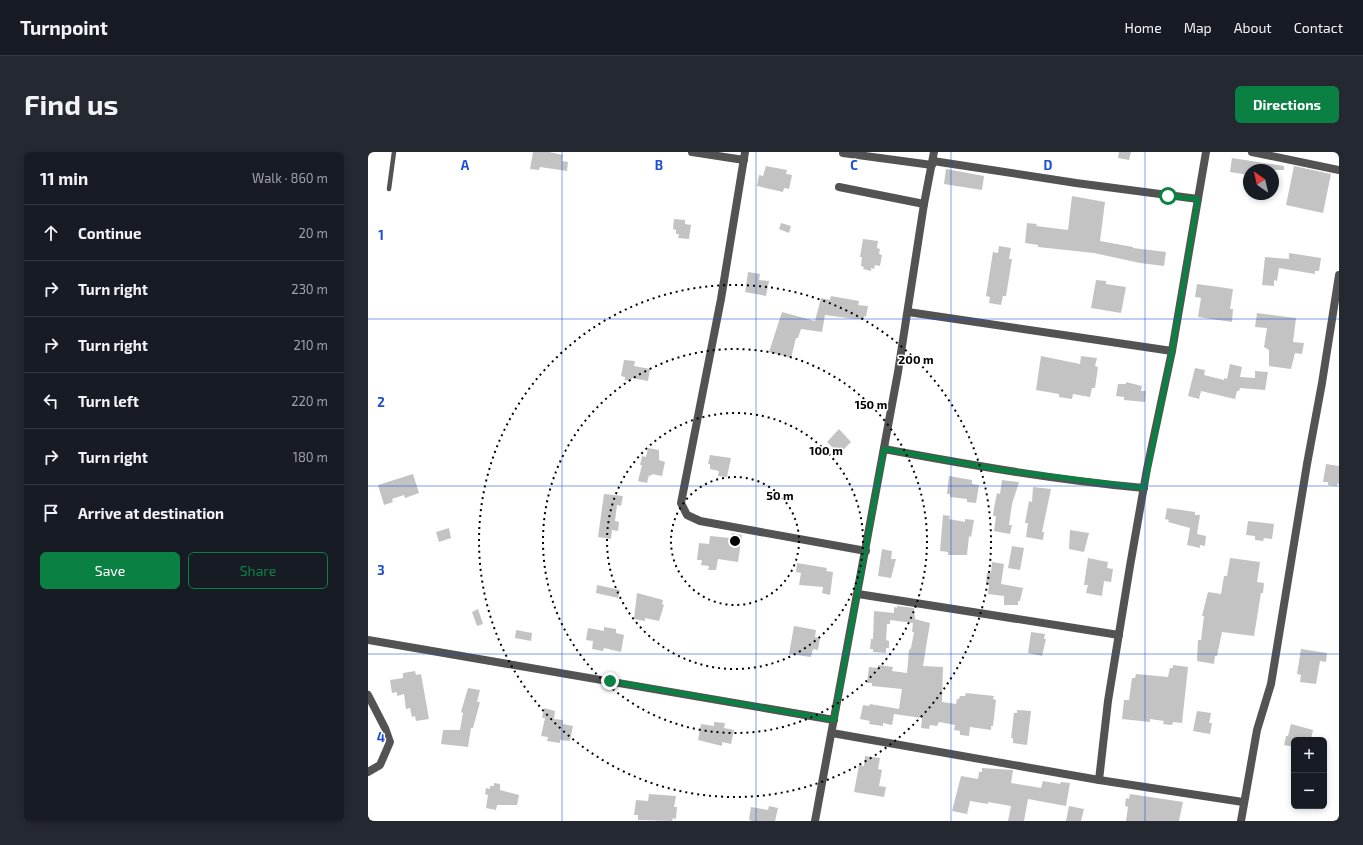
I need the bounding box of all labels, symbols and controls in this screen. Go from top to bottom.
text: Turnpoint [20,16,108,39]
text: Home [1125,19,1162,36]
text: Map [1184,19,1212,36]
text: About [1234,19,1272,36]
text: Contact [1294,19,1343,36]
button: Directions [1235,86,1339,123]
text: Find us [24,87,118,121]
text: A [461,157,470,173]
text: B [655,157,663,173]
text: C [850,157,858,173]
text: D [1044,157,1053,173]
north arrow [1243,164,1279,200]
text: 11 min [40,168,88,188]
text: Walk · 860 m [252,170,328,186]
route start [1159,187,1177,205]
icon: ahead [40,222,62,244]
text: Continue [78,224,141,242]
text: 20 m [299,225,328,241]
text: 1 [378,227,384,243]
icon: right [40,278,62,300]
text: Turn right [78,280,148,298]
text: 230 m [291,281,328,297]
icon: right [40,334,62,356]
text: Turn right [78,336,148,354]
text: 210 m [293,337,328,353]
text: 200 m [898,352,934,366]
icon: left [40,390,62,412]
text: Turn left [78,392,139,410]
text: 220 m [291,393,328,409]
text: 2 [377,394,385,410]
text: 150 m [855,397,887,411]
text: 100 m [809,443,843,457]
icon: right [40,446,62,468]
text: Turn right [78,448,148,466]
text: 180 m [293,449,328,465]
text: 50 m [766,488,794,502]
icon: arrive [40,502,62,524]
text: Arrive at destination [78,504,224,522]
centre of rings [728,534,742,548]
button: Save [40,552,180,589]
button: Share [188,552,328,589]
text: 3 [377,562,385,578]
route end [601,672,619,690]
text: 4 [377,729,385,745]
map controls [1291,737,1327,809]
button: + [1291,737,1327,773]
button: − [1291,773,1327,809]

